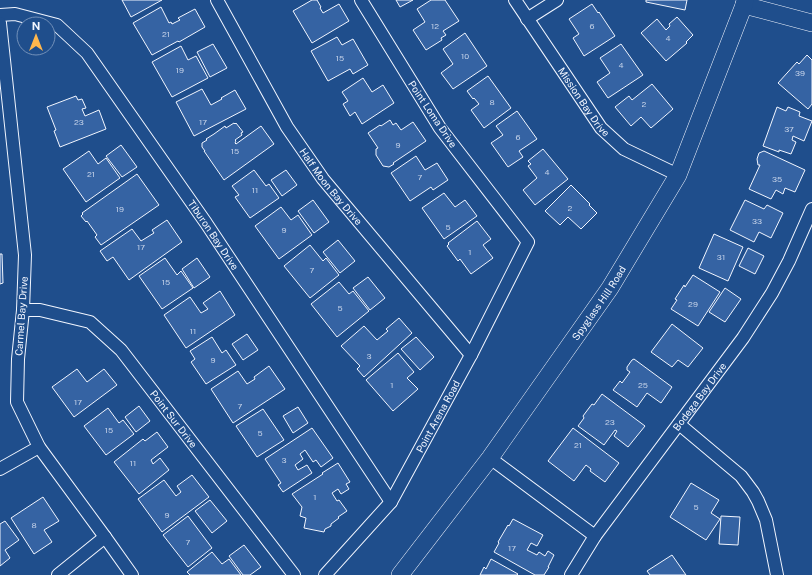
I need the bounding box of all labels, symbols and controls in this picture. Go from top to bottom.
north arrow [16,16,56,56]
text: N [32,20,40,32]
house number: 12 [431,21,439,31]
house number: 6 [590,21,595,31]
house number: 21 [162,29,170,39]
house number: 4 [665,33,671,43]
house number: 10 [461,51,469,61]
house number: 15 [336,53,344,63]
house number: 4 [618,60,624,70]
house number: 19 [176,65,184,75]
street label: Mission Bay Drive [556,65,612,139]
house number: 39 [795,68,805,78]
street label: Point Loma Drive [406,78,460,150]
house number: 8 [489,97,495,107]
house number: 2 [642,99,647,109]
house number: 23 [74,117,84,127]
house number: 17 [199,117,207,127]
house number: 37 [784,124,794,134]
house number: 6 [516,132,521,142]
house number: 9 [396,140,401,150]
house number: 15 [231,146,239,156]
street label: Half Moon Bay Drive [297,146,365,228]
house number: 4 [544,167,550,177]
house number: 21 [87,169,95,179]
house number: 7 [418,172,423,182]
house number: 35 [772,174,782,184]
house number: 11 [252,185,258,195]
street label: Tiburon Bay Drive [186,197,242,272]
house number: 2 [568,203,573,213]
house number: 19 [116,204,124,214]
house number: 33 [752,216,762,226]
house number: 5 [445,222,451,232]
house number: 9 [282,225,287,235]
house number: 17 [137,242,145,252]
house number: 1 [468,247,472,257]
house number: 31 [717,252,725,262]
street label: Spyglass Hill Road [569,264,628,342]
house number: 7 [310,265,315,275]
street label: Carmel Bay Drive [12,275,30,356]
house number: 15 [162,277,170,287]
house number: 29 [688,299,698,309]
house number: 5 [337,303,343,313]
house number: 11 [190,326,196,336]
house number: 3 [366,351,372,361]
house number: 9 [211,355,216,365]
street label: Bodega Bay Drive [670,360,729,433]
street label: Point Arena Road [413,378,462,454]
house number: 1 [390,380,394,390]
house number: 25 [638,380,648,390]
street label: Point Sur Drive [148,388,200,450]
house number: 17 [74,397,82,407]
house number: 7 [238,401,243,411]
house number: 23 [605,417,615,427]
house number: 15 [105,425,113,435]
house number: 5 [257,428,263,438]
house number: 21 [574,440,582,450]
house number: 3 [281,455,287,465]
house number: 11 [130,458,136,468]
house number: 1 [313,492,317,502]
house number: 5 [693,502,699,512]
house number: 9 [165,510,170,520]
house number: 8 [31,520,37,530]
house number: 7 [186,537,191,547]
house number: 17 [508,543,516,553]

